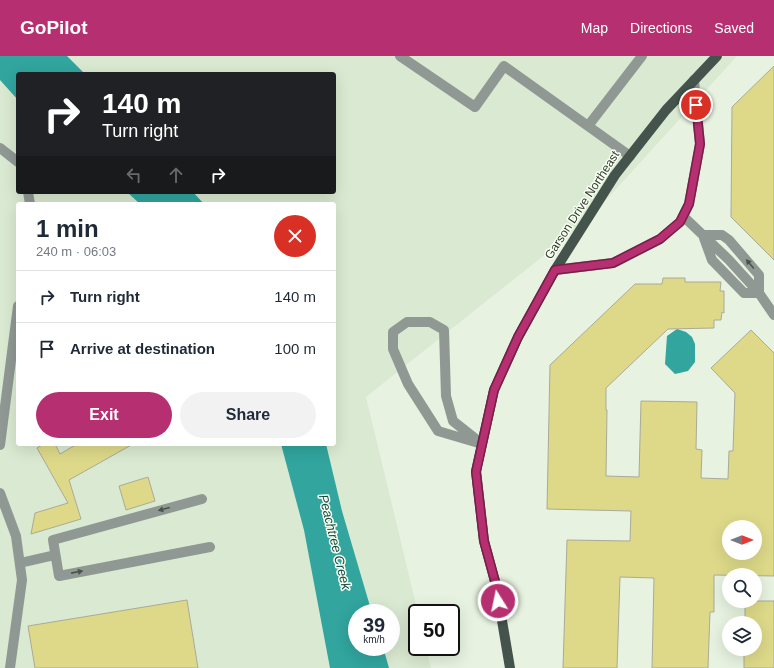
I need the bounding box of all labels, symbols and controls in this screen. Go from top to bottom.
text: GoPilot [20,17,88,38]
text: Map [581,20,608,36]
text: Directions [630,20,692,36]
text: Saved [714,20,754,36]
icon: right [36,88,88,140]
text: 140 m [102,88,181,119]
pin [679,88,713,122]
icon: arrive [685,94,707,116]
text: Turn right [102,121,178,141]
street label: Garson Drive Northeast [542,148,623,262]
icon: left [123,164,145,186]
icon: ahead [165,164,187,186]
icon: right [207,164,229,186]
text: 1 min [36,215,99,242]
button: close [274,215,316,257]
text: 240 m · 06:03 [36,244,116,259]
one-way arrow [745,259,754,270]
icon: right [36,286,58,308]
text: Turn right [70,288,140,305]
text: 140 m [274,288,316,305]
icon: arrive [36,338,58,360]
text: Arrive at destination [70,340,215,357]
text: 100 m [274,340,316,357]
button: Exit [36,392,172,438]
button: Share [180,392,316,438]
water label: Peachtree Creek [316,493,354,593]
one-way arrow [158,506,170,512]
north arrow [722,520,762,560]
map controls [722,520,762,656]
button: search [722,568,762,608]
one-way arrow [71,569,84,575]
position arrow [477,580,519,622]
speed limit sign: 50 [408,604,460,656]
text: 39 [363,614,385,636]
button: layers [722,616,762,656]
text: km/h [363,634,385,645]

